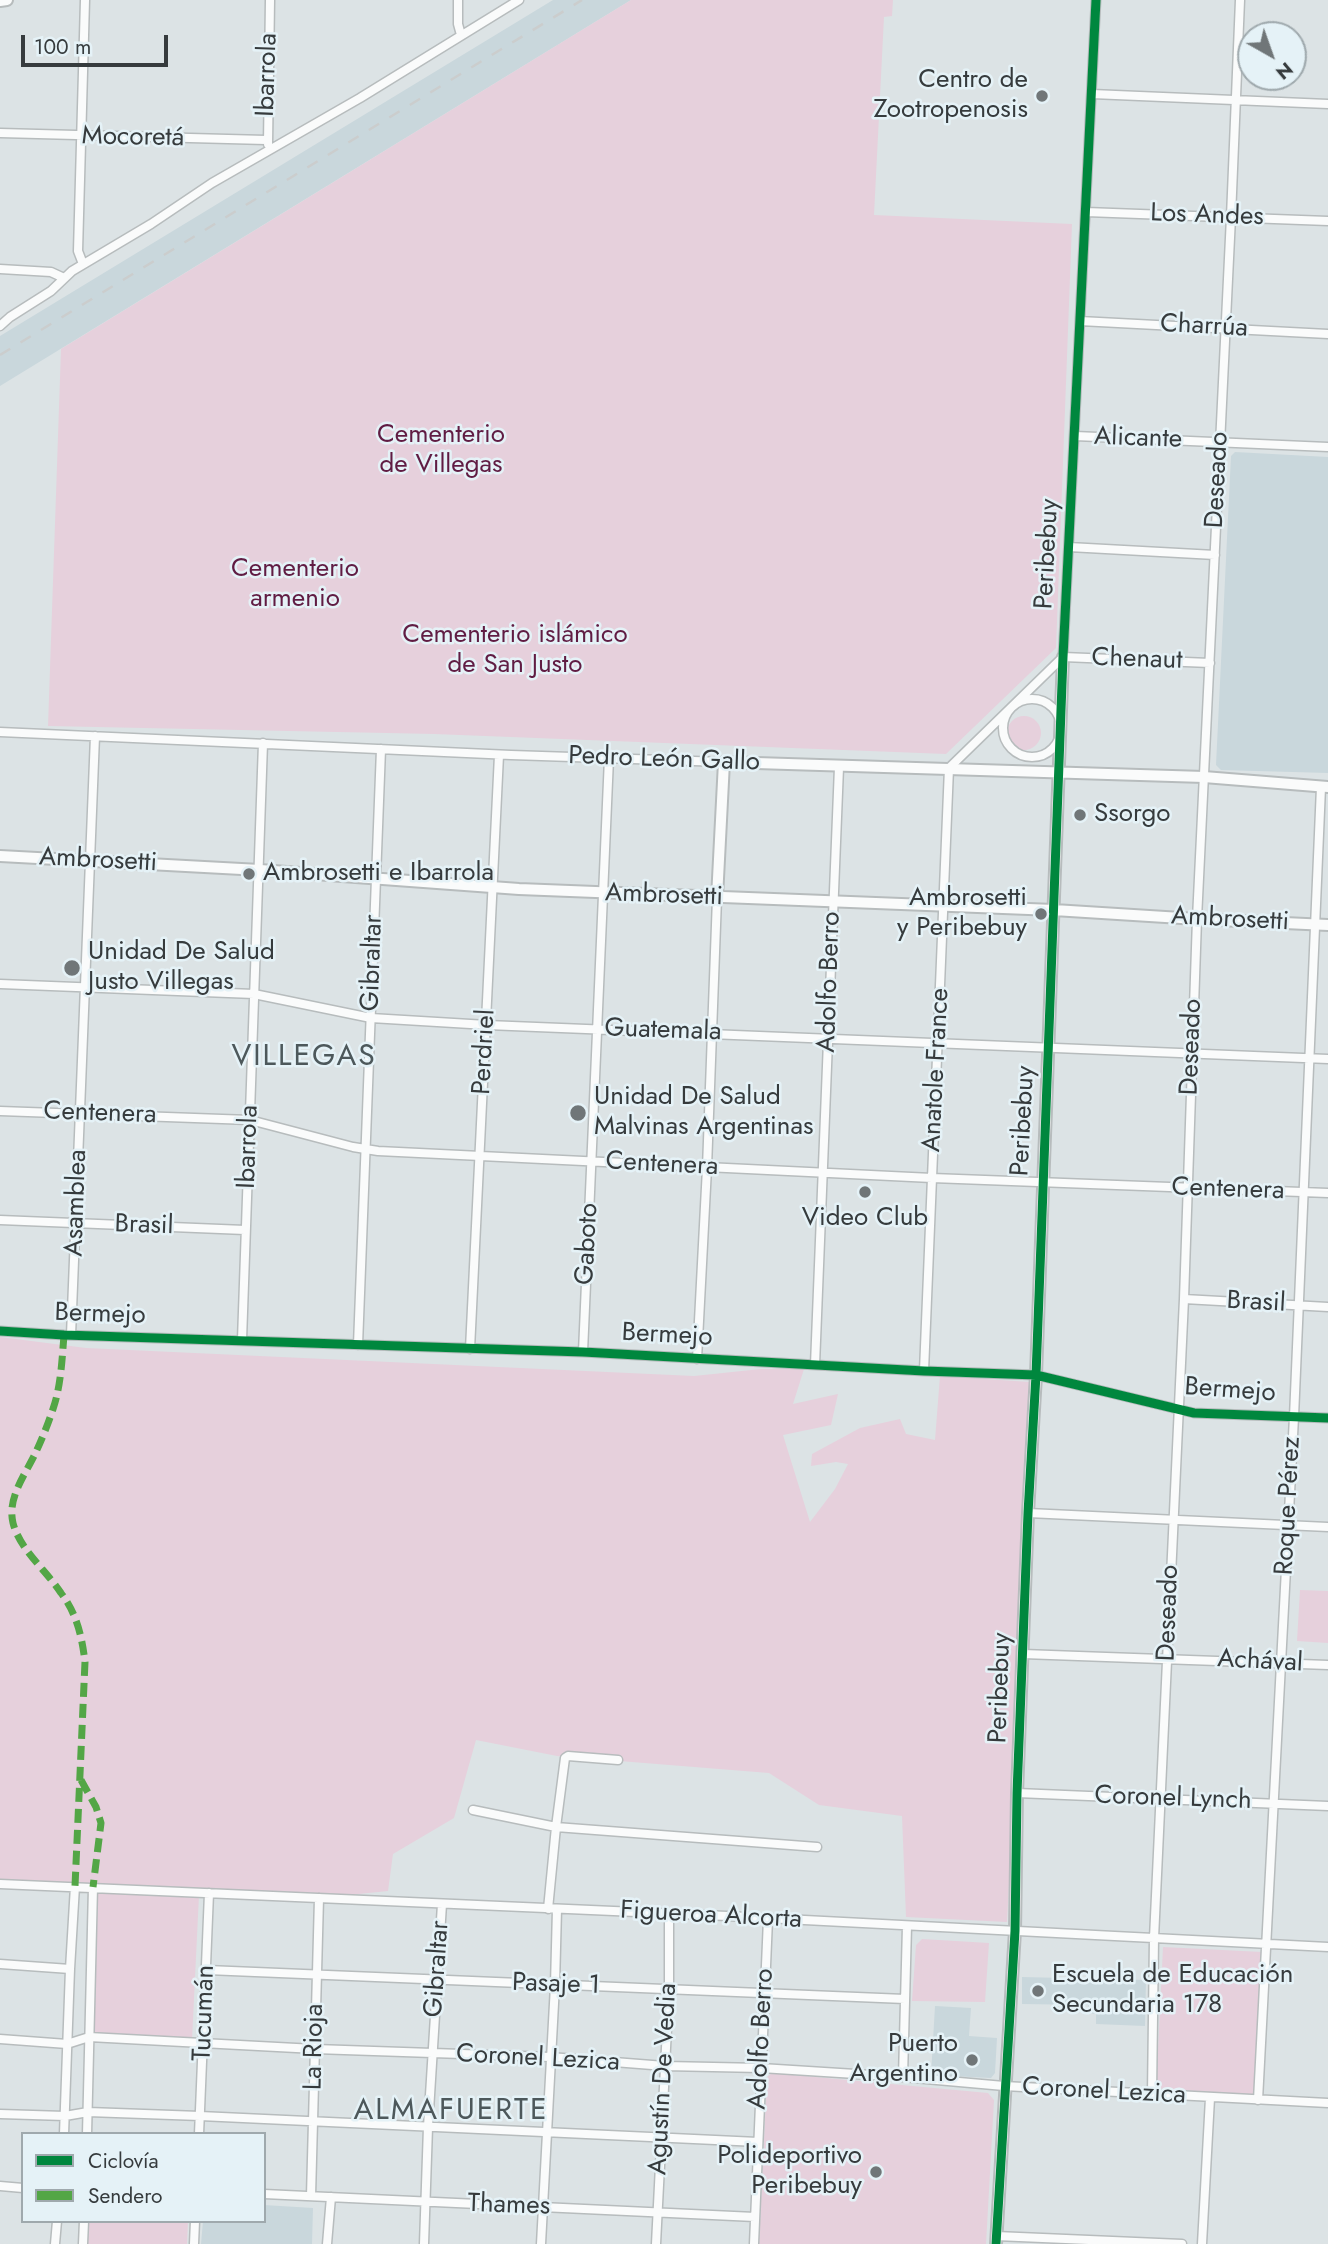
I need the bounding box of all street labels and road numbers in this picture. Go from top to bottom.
street label: Ibarrola [251,33,285,117]
street label: Mocoretá [81,122,185,154]
street label: Los Andes [1150,198,1264,234]
street label: Charrúa [1159,309,1249,345]
street label: Alicante [1093,422,1183,456]
street label: Deseado [1200,431,1236,529]
street label: Peribebuy [1030,498,1066,610]
street label: Chenaut [1091,643,1183,677]
street label: Pedro León Gallo [568,741,760,779]
street label: Ambrosetti [38,842,158,880]
street label: Ambrosetti [604,878,724,914]
street label: Ambrosetti [1170,901,1290,939]
street label: Adolfo Berro [812,911,848,1053]
street label: Gibraltar [356,914,390,1012]
street label: Anatole France [917,987,957,1153]
street label: Deseado [1175,998,1209,1096]
street label: Perdriel [467,1008,503,1096]
street label: Guatemala [604,1013,722,1049]
street label: Peribebuy [1006,1065,1042,1177]
street label: Centenera [43,1096,157,1132]
street label: Ibarrola [232,1105,266,1189]
street label: Centenera [605,1146,719,1184]
street label: Asamblea [60,1149,94,1257]
street label: Centenera [1171,1172,1285,1208]
street label: Gaboto [570,1202,606,1286]
street label: Brasil [114,1209,174,1243]
street label: Brasil [1226,1286,1286,1320]
street label: Bermejo [54,1298,146,1332]
street label: Bermejo [621,1318,713,1354]
street label: Bermejo [1183,1372,1277,1410]
street label: Roque Pérez [1270,1436,1308,1576]
street label: Deseado [1152,1564,1186,1662]
street label: Peribebuy [983,1632,1019,1744]
street label: Achával [1216,1644,1304,1680]
street label: Coronel Lynch [1094,1781,1252,1817]
street label: Figueroa Alcorta [619,1896,803,1936]
street label: Gibraltar [419,1920,457,2018]
street label: Tucumán [188,1964,222,2062]
street label: Pasaje 1 [511,1968,601,2002]
street label: Adolfo Berro [743,1968,781,2110]
street label: Agustín De Vedia [643,1982,685,2176]
street label: La Rioja [299,2003,331,2091]
street label: Coronel Lezica [455,2039,621,2079]
street label: Coronel Lezica [1021,2072,1187,2112]
street label: Thames [467,2189,551,2223]

